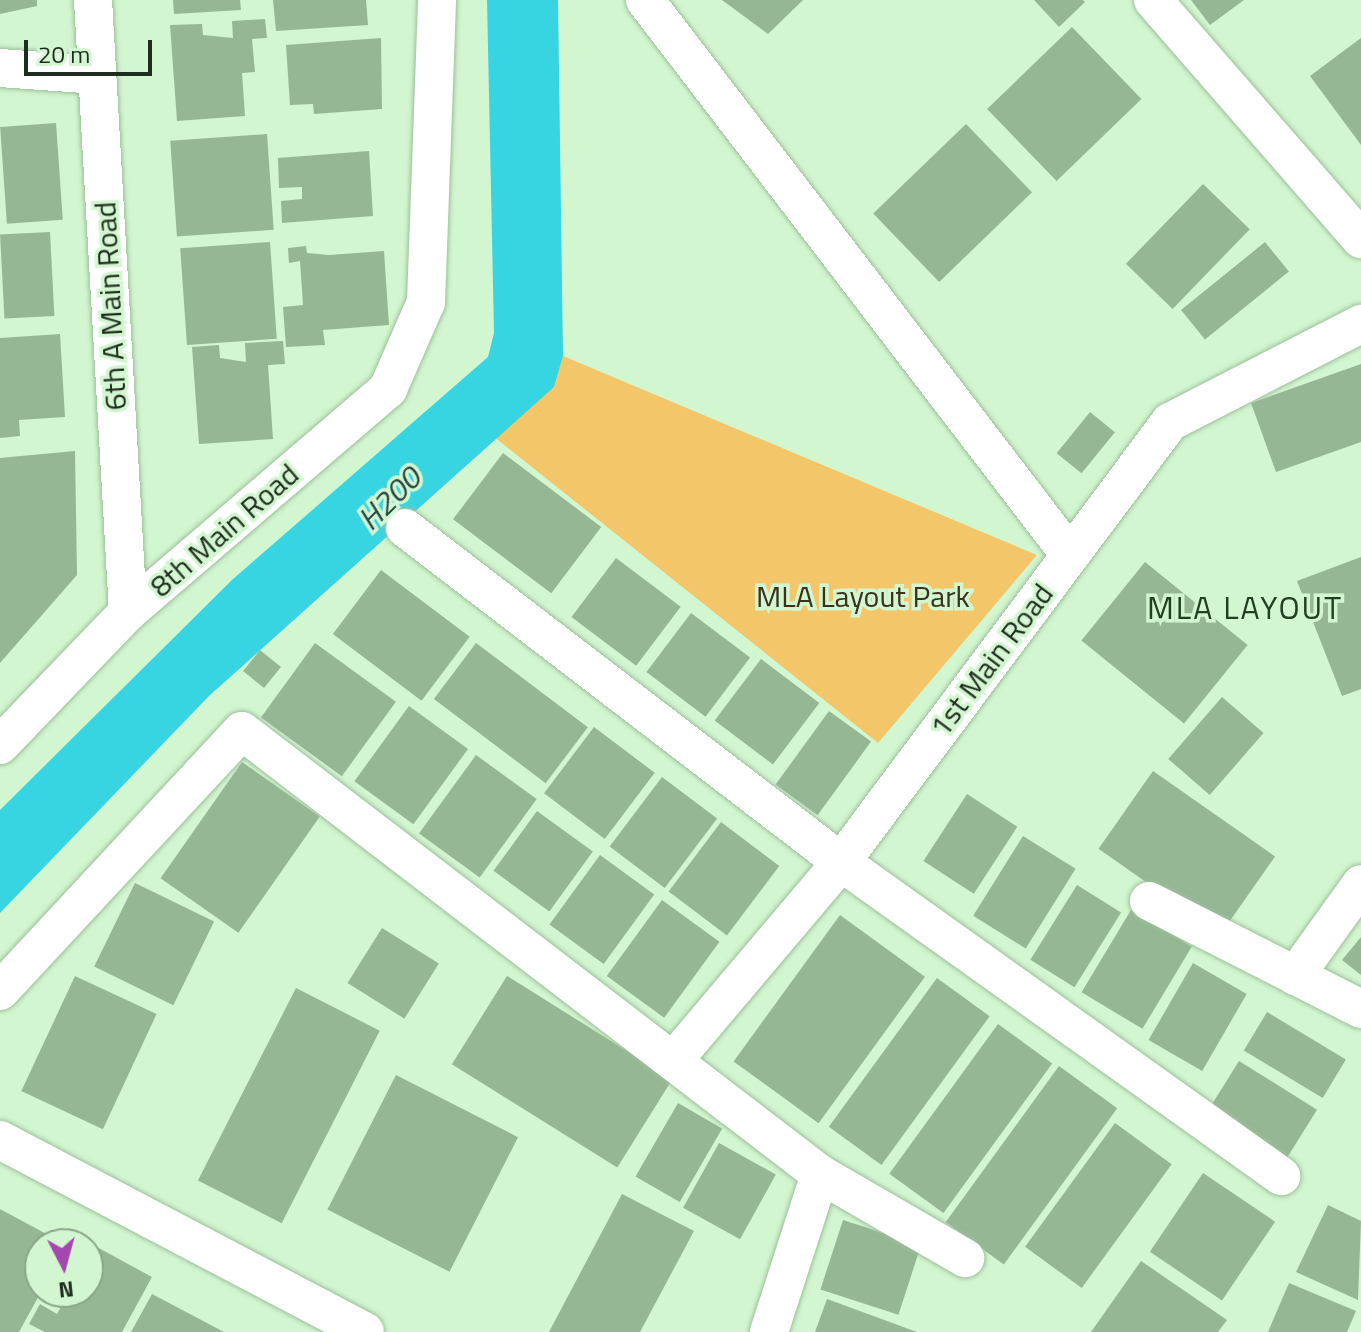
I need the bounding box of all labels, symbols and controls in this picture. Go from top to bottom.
scale bar [28,24,156,74]
text: 20 m [38,36,90,72]
street label: 6th A Main Road [87,201,133,411]
street label: 8th Main Road [143,456,305,604]
water label: H200 [349,458,429,538]
street label: 1st Main Road [922,576,1060,744]
park label: MLA Layout Park [756,578,970,614]
district label: MLA LAYOUT [1147,588,1343,626]
north arrow [24,1228,104,1308]
text: N [57,1272,76,1308]

